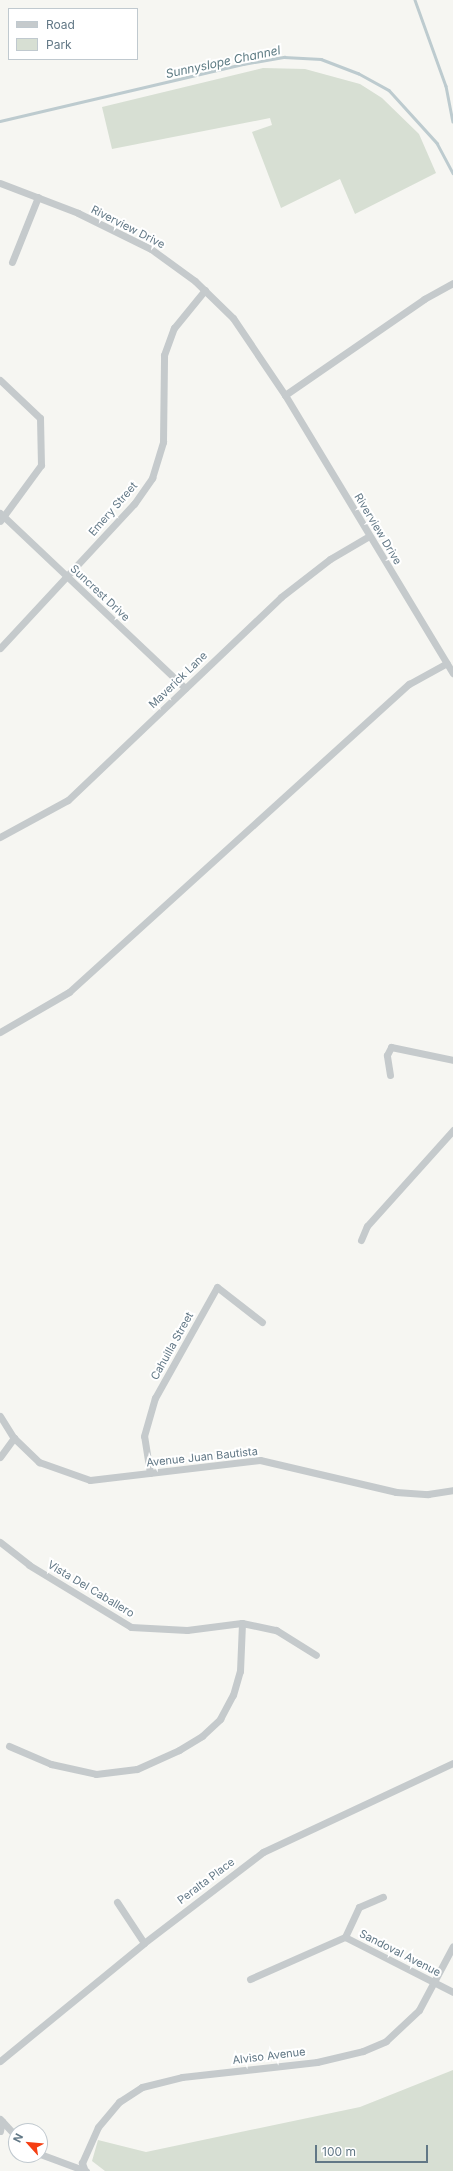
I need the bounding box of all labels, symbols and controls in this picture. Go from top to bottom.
legend [8,8,138,60]
text: Road [46,17,75,32]
text: Park [46,37,72,52]
water label: Sunnyslope Channel [164,43,282,81]
street label: Riverview Drive [89,203,167,251]
street label: Emery Street [86,479,140,539]
street label: Riverview Drive [352,491,404,567]
street label: Suncrest Drive [68,562,132,624]
street label: Maverick Lane [146,649,210,711]
street label: Cahuilla Street [148,1310,196,1382]
street label: Avenue Juan Bautista [146,1445,258,1469]
street label: Vista Del Caballero [45,1558,137,1620]
street label: Peralta Place [175,1855,237,1907]
street label: Sandoval Avenue [357,1927,443,1979]
street label: Alviso Avenue [232,2045,306,2067]
north arrow [8,2123,48,2163]
text: N [10,2131,26,2145]
scale bar [317,2137,430,2163]
text: 100 m [322,2144,356,2159]

